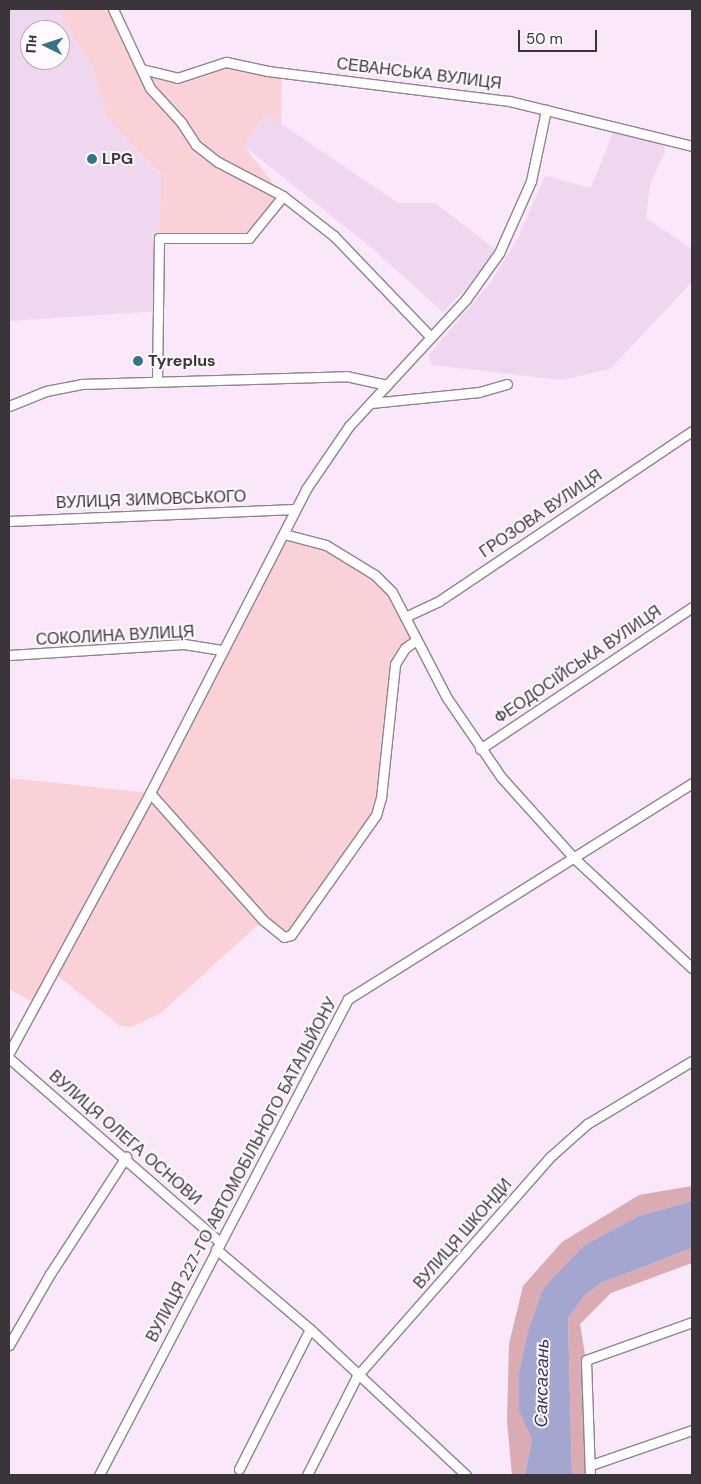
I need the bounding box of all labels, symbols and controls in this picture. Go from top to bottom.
north arrow [20,20,70,70]
scale bar [521,20,600,52]
text: 50 m [526,29,563,49]
text: Пн [21,34,41,54]
street label: СЕВАНСЬКА ВУЛИЦЯ [335,54,503,94]
place label: LPG [102,149,133,169]
marker: LPG [86,153,98,165]
place label: Tyreplus [148,351,216,371]
marker: Tyreplus [132,355,144,367]
street label: ГРОЗОВА ВУЛИЦЯ [476,466,606,562]
street label: ВУЛИЦЯ ЗИМОВСЬКОГО [56,487,246,513]
street label: ФЕОДОСІЙСЬКА ВУЛИЦЯ [491,602,665,728]
street label: СОКОЛИНА ВУЛИЦЯ [35,622,195,650]
street label: ВУЛИЦЯ 227-ГО АВТОМОБІЛЬНОГО БАТАЛЬЙОНУ [143,995,341,1345]
street label: ВУЛИЦЯ ОЛЕГА ОСНОВИ [45,1067,205,1209]
street label: ВУЛИЦЯ ШКОНДИ [410,1175,516,1293]
water label: Саксагань [530,1339,554,1427]

